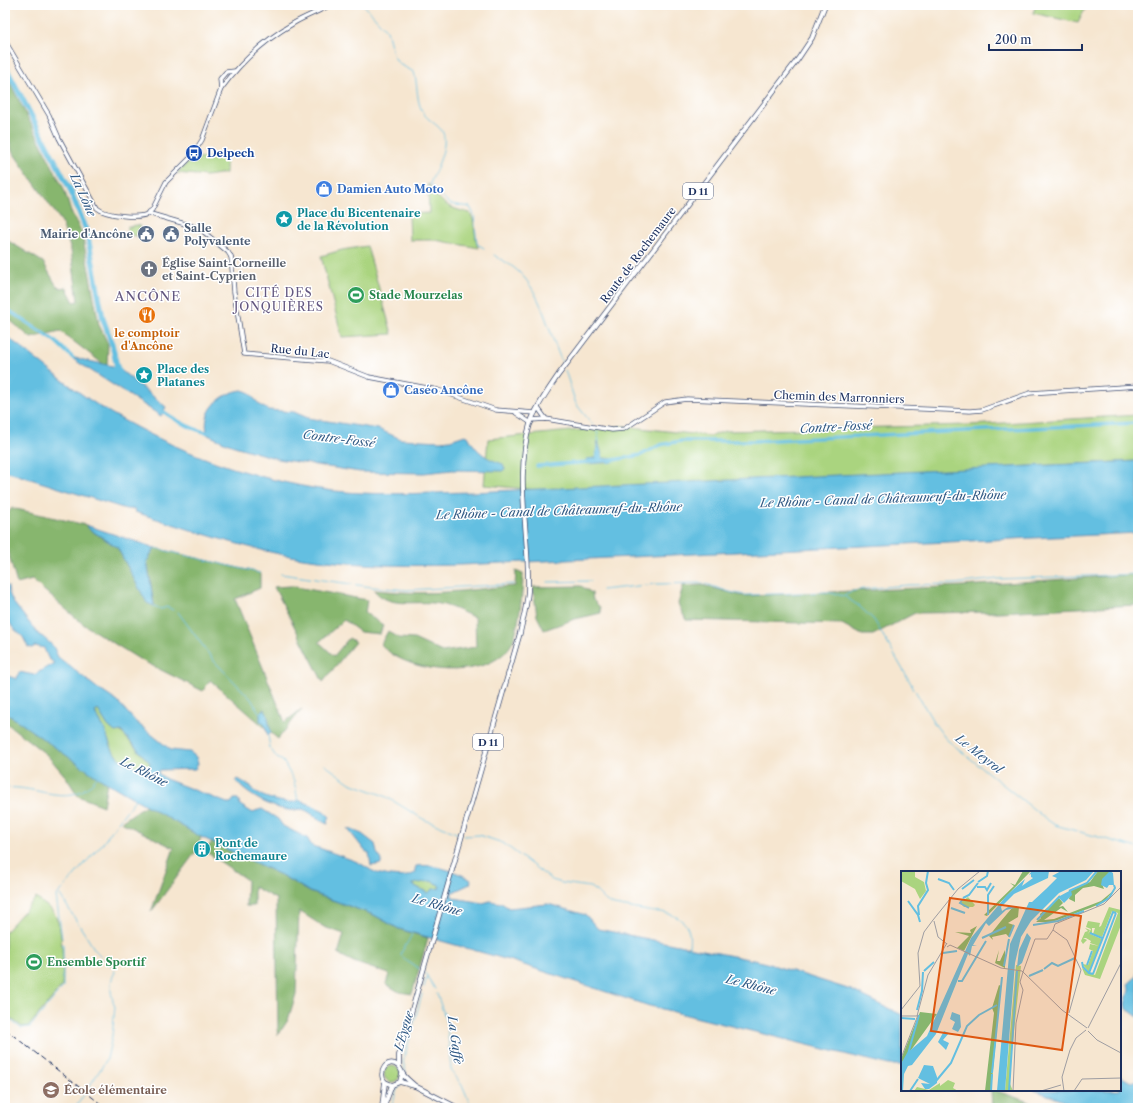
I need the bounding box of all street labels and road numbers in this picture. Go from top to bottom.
road number: D 11 [683,183,713,199]
street label: Route de Rochemaure [597,204,679,306]
street label: Rue du Lac [270,341,330,361]
street label: Chemin des Marronniers [773,388,905,406]
road number: D 11 [473,734,503,750]

